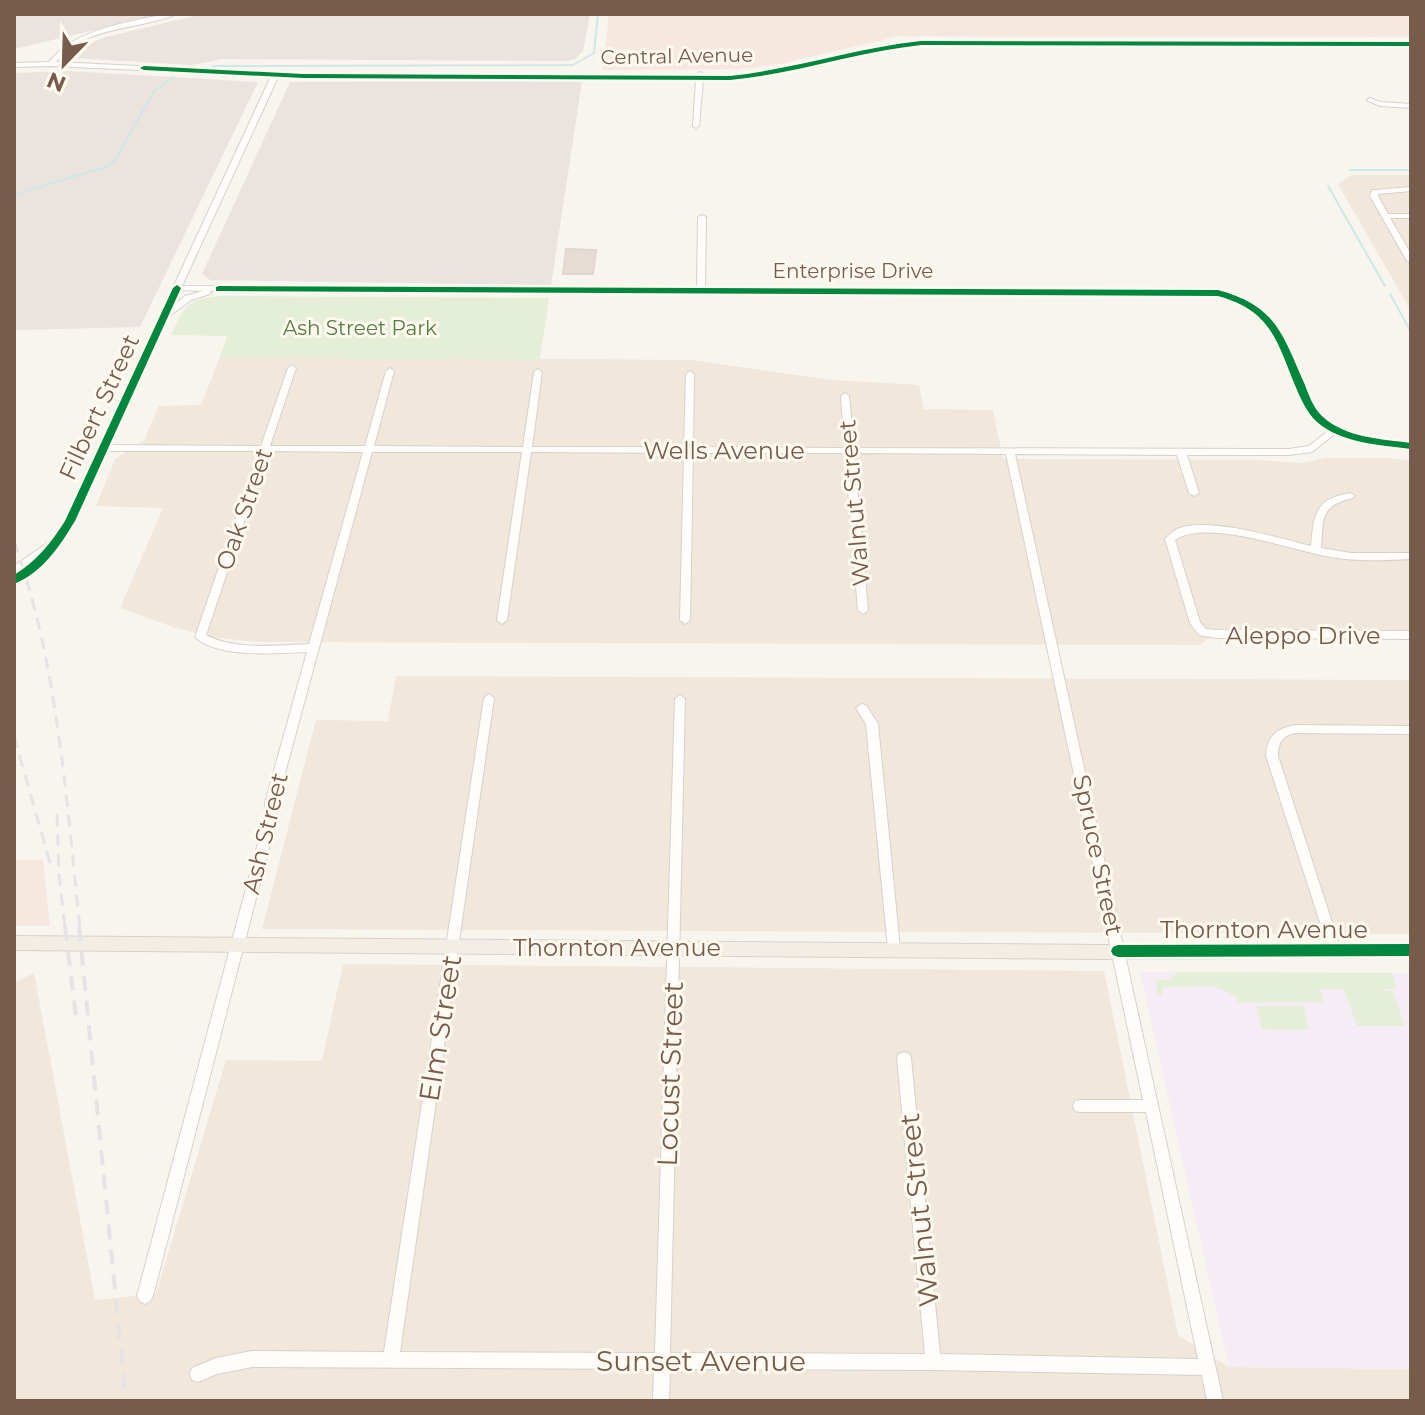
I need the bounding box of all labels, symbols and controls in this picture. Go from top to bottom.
north arrow [24,24,104,104]
street label: Central Avenue [601,43,753,69]
text: N [43,66,70,98]
street label: Enterprise Drive [773,259,933,283]
park label: Ash Street Park [283,316,437,340]
street label: Filbert Street [53,329,146,484]
street label: Walnut Street [832,418,876,587]
street label: Wells Avenue [643,436,805,465]
street label: Oak Street [210,444,279,574]
street label: Aleppo Drive [1226,621,1380,650]
street label: Ash Street [236,769,294,897]
street label: Spruce Street [1067,772,1129,938]
street label: Thornton Avenue [1160,915,1368,944]
street label: Thornton Avenue [513,933,721,962]
street label: Elm Street [412,952,468,1104]
street label: Locust Street [650,981,690,1167]
street label: Walnut Street [892,1111,946,1309]
street label: Sunset Avenue [596,1344,806,1378]

